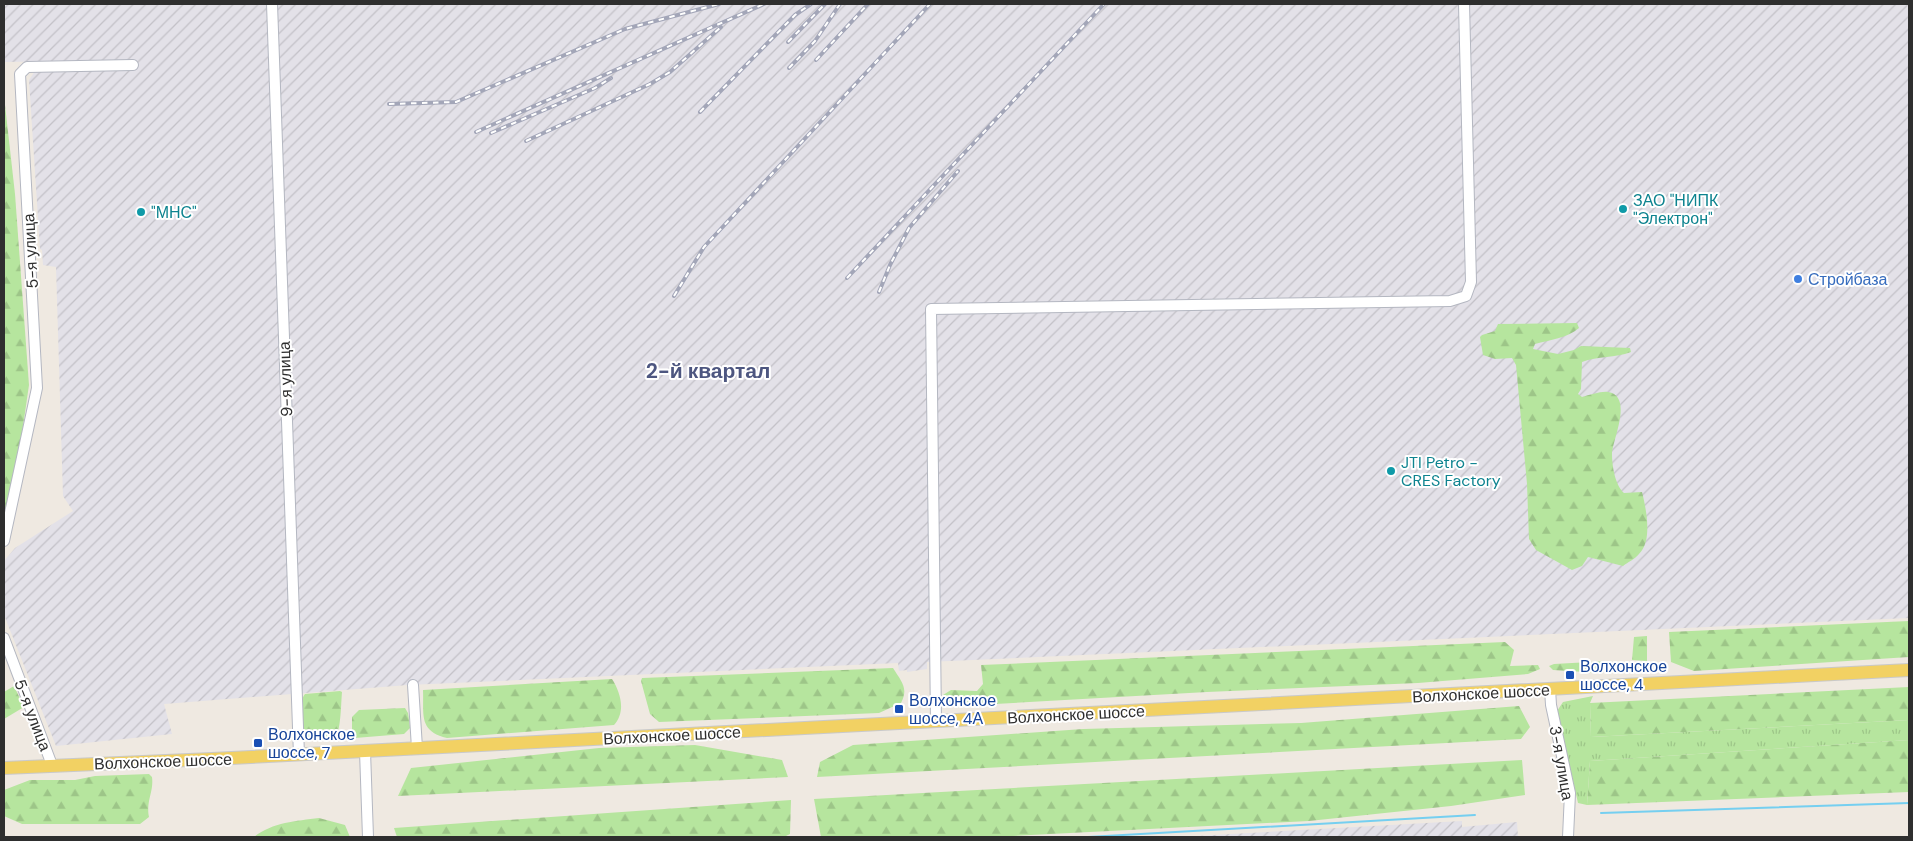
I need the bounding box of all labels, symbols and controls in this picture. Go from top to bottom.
place label: ЗАО "НИПК "Электрон" [1633,190,1719,229]
place label: "МНС" [151,202,197,223]
marker: ЗАО "НИПК "Электрон" [1617,203,1629,215]
marker: "МНС" [135,206,147,218]
street label: 5-я улица [18,213,43,289]
place label: Стройбаза [1808,269,1887,290]
marker: Стройбаза [1792,273,1804,285]
street label: 9-я улица [274,341,297,417]
district label: 2-й квартал [646,357,770,385]
place label: JTI Petro - CRES Factory [1401,452,1501,491]
marker: JTI Petro - CRES Factory [1385,465,1397,477]
place label: Волхонское шоссе, 4 [1580,656,1667,695]
marker: Волхонское шоссе, 4 [1564,669,1576,681]
street label: 5-я улица [9,676,56,754]
street label: Волхонское шоссе [1412,679,1551,708]
place label: Волхонское шоссе, 4А [909,690,996,729]
street label: Волхонское шоссе [1007,700,1146,729]
marker: Волхонское шоссе, 4А [893,703,905,715]
street label: Волхонское шоссе [603,721,742,750]
place label: Волхонское шоссе, 7 [268,724,355,763]
street label: 3-я улица [1545,724,1578,802]
marker: Волхонское шоссе, 7 [252,737,264,749]
street label: Волхонское шоссе [94,749,232,774]

